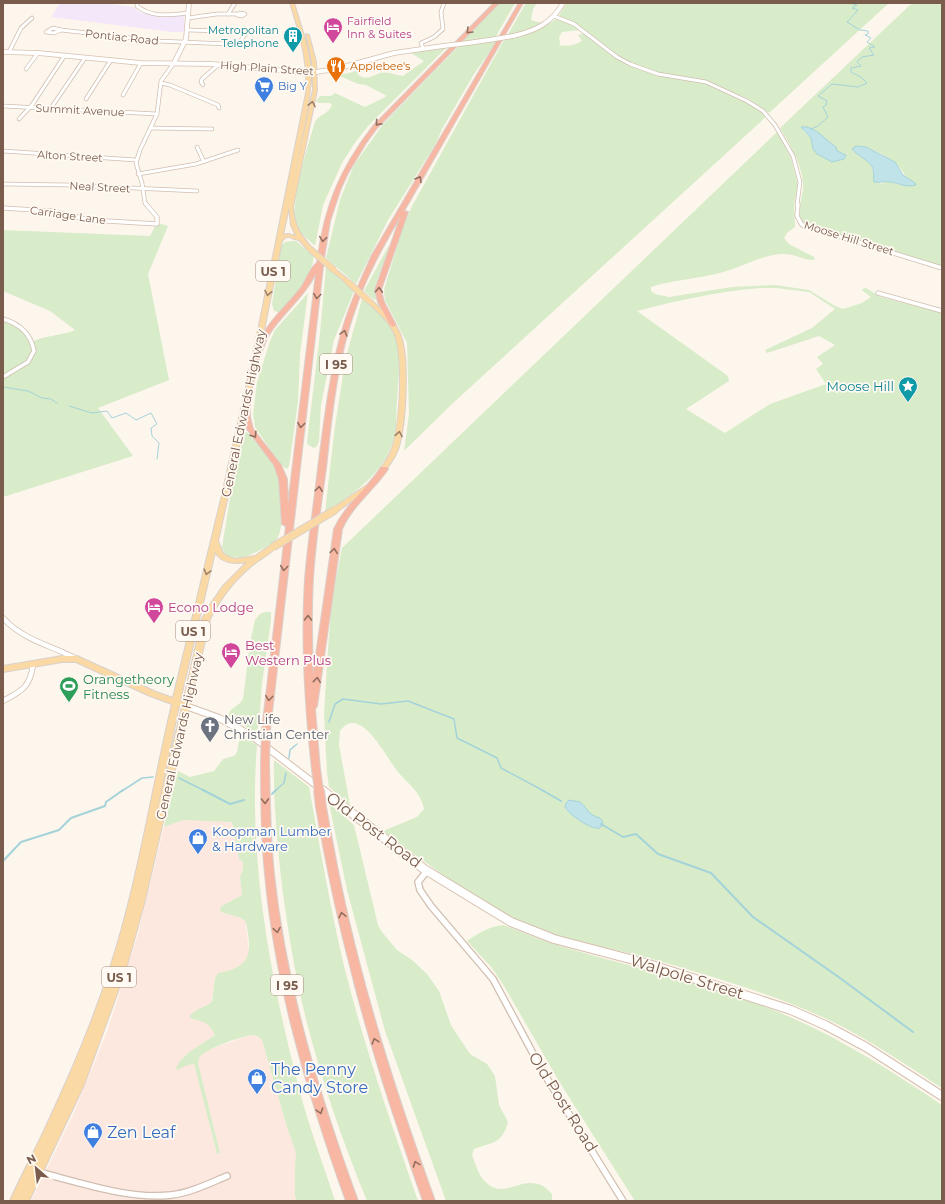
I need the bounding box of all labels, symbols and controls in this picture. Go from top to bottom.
place label: Fairfield Inn & Suites [347,14,412,41]
hotel icon: Fairfield Inn & Suites [322,16,344,44]
place label: Metropolitan Telephone [208,23,279,50]
building icon: Metropolitan Telephone [282,25,304,53]
street label: Pontiac Road [85,26,159,48]
one-way arrow [466,26,474,34]
restaurant icon: Applebee's [325,55,347,83]
street label: High Plain Street [220,58,315,78]
place label: Applebee's [350,59,411,73]
supermarket icon: Big Y [253,75,275,103]
place label: Big Y [278,79,307,93]
street label: Summit Avenue [35,101,125,119]
one-way arrow [307,101,316,107]
one-way arrow [376,119,383,126]
street label: Alton Street [37,147,104,165]
one-way arrow [415,176,422,183]
street label: Neal Street [69,178,131,196]
street label: Carriage Lane [29,203,107,227]
street label: Moose Hill Street [802,218,896,258]
one-way arrow [319,236,328,242]
road number: US 1 [256,261,290,281]
one-way arrow [375,286,384,293]
one-way arrow [265,289,273,296]
one-way arrow [312,293,321,299]
street label: General Edwards Highway [217,327,269,498]
one-way arrow [339,330,348,337]
road number: I 95 [320,354,352,374]
place icon: Moose Hill [897,375,919,403]
place label: Moose Hill [827,378,894,394]
one-way arrow [297,422,306,429]
one-way arrow [250,431,257,438]
one-way arrow [394,431,403,437]
one-way arrow [314,486,323,492]
one-way arrow [329,548,338,554]
one-way arrow [280,565,289,572]
one-way arrow [203,568,212,575]
hotel icon: Econo Lodge [143,596,165,624]
place label: Econo Lodge [168,599,254,615]
one-way arrow [304,615,312,621]
road number: US 1 [176,621,210,641]
place label: Best Western Plus [245,637,331,668]
hotel icon: Best Western Plus [220,641,242,669]
street label: General Edwards Highway [152,650,206,821]
place label: Orangetheory Fitness [83,671,175,702]
sports icon: Orangetheory Fitness [58,675,80,703]
one-way arrow [312,677,321,683]
one-way arrow [265,695,274,701]
place label: New Life Christian Center [224,711,329,742]
church icon: New Life Christian Center [199,715,221,743]
street label: Old Post Road [323,788,425,872]
one-way arrow [261,798,269,804]
place label: Koopman Lumber & Hardware [212,823,332,854]
shop icon: Koopman Lumber & Hardware [187,827,209,855]
one-way arrow [338,912,346,919]
one-way arrow [272,927,281,933]
street label: Walpole Street [628,951,747,1003]
road number: US 1 [102,967,136,987]
road number: I 95 [271,975,303,995]
one-way arrow [371,1038,380,1045]
street label: Old Post Road [525,1048,601,1156]
place label: The Penny Candy Store [271,1060,368,1097]
shop icon: The Penny Candy Store [246,1067,268,1095]
one-way arrow [315,1107,324,1114]
shop icon: Zen Leaf [82,1121,104,1149]
place label: Zen Leaf [107,1123,176,1142]
north arrow [16,1148,56,1188]
text: N [24,1151,39,1167]
one-way arrow [412,1161,420,1168]

